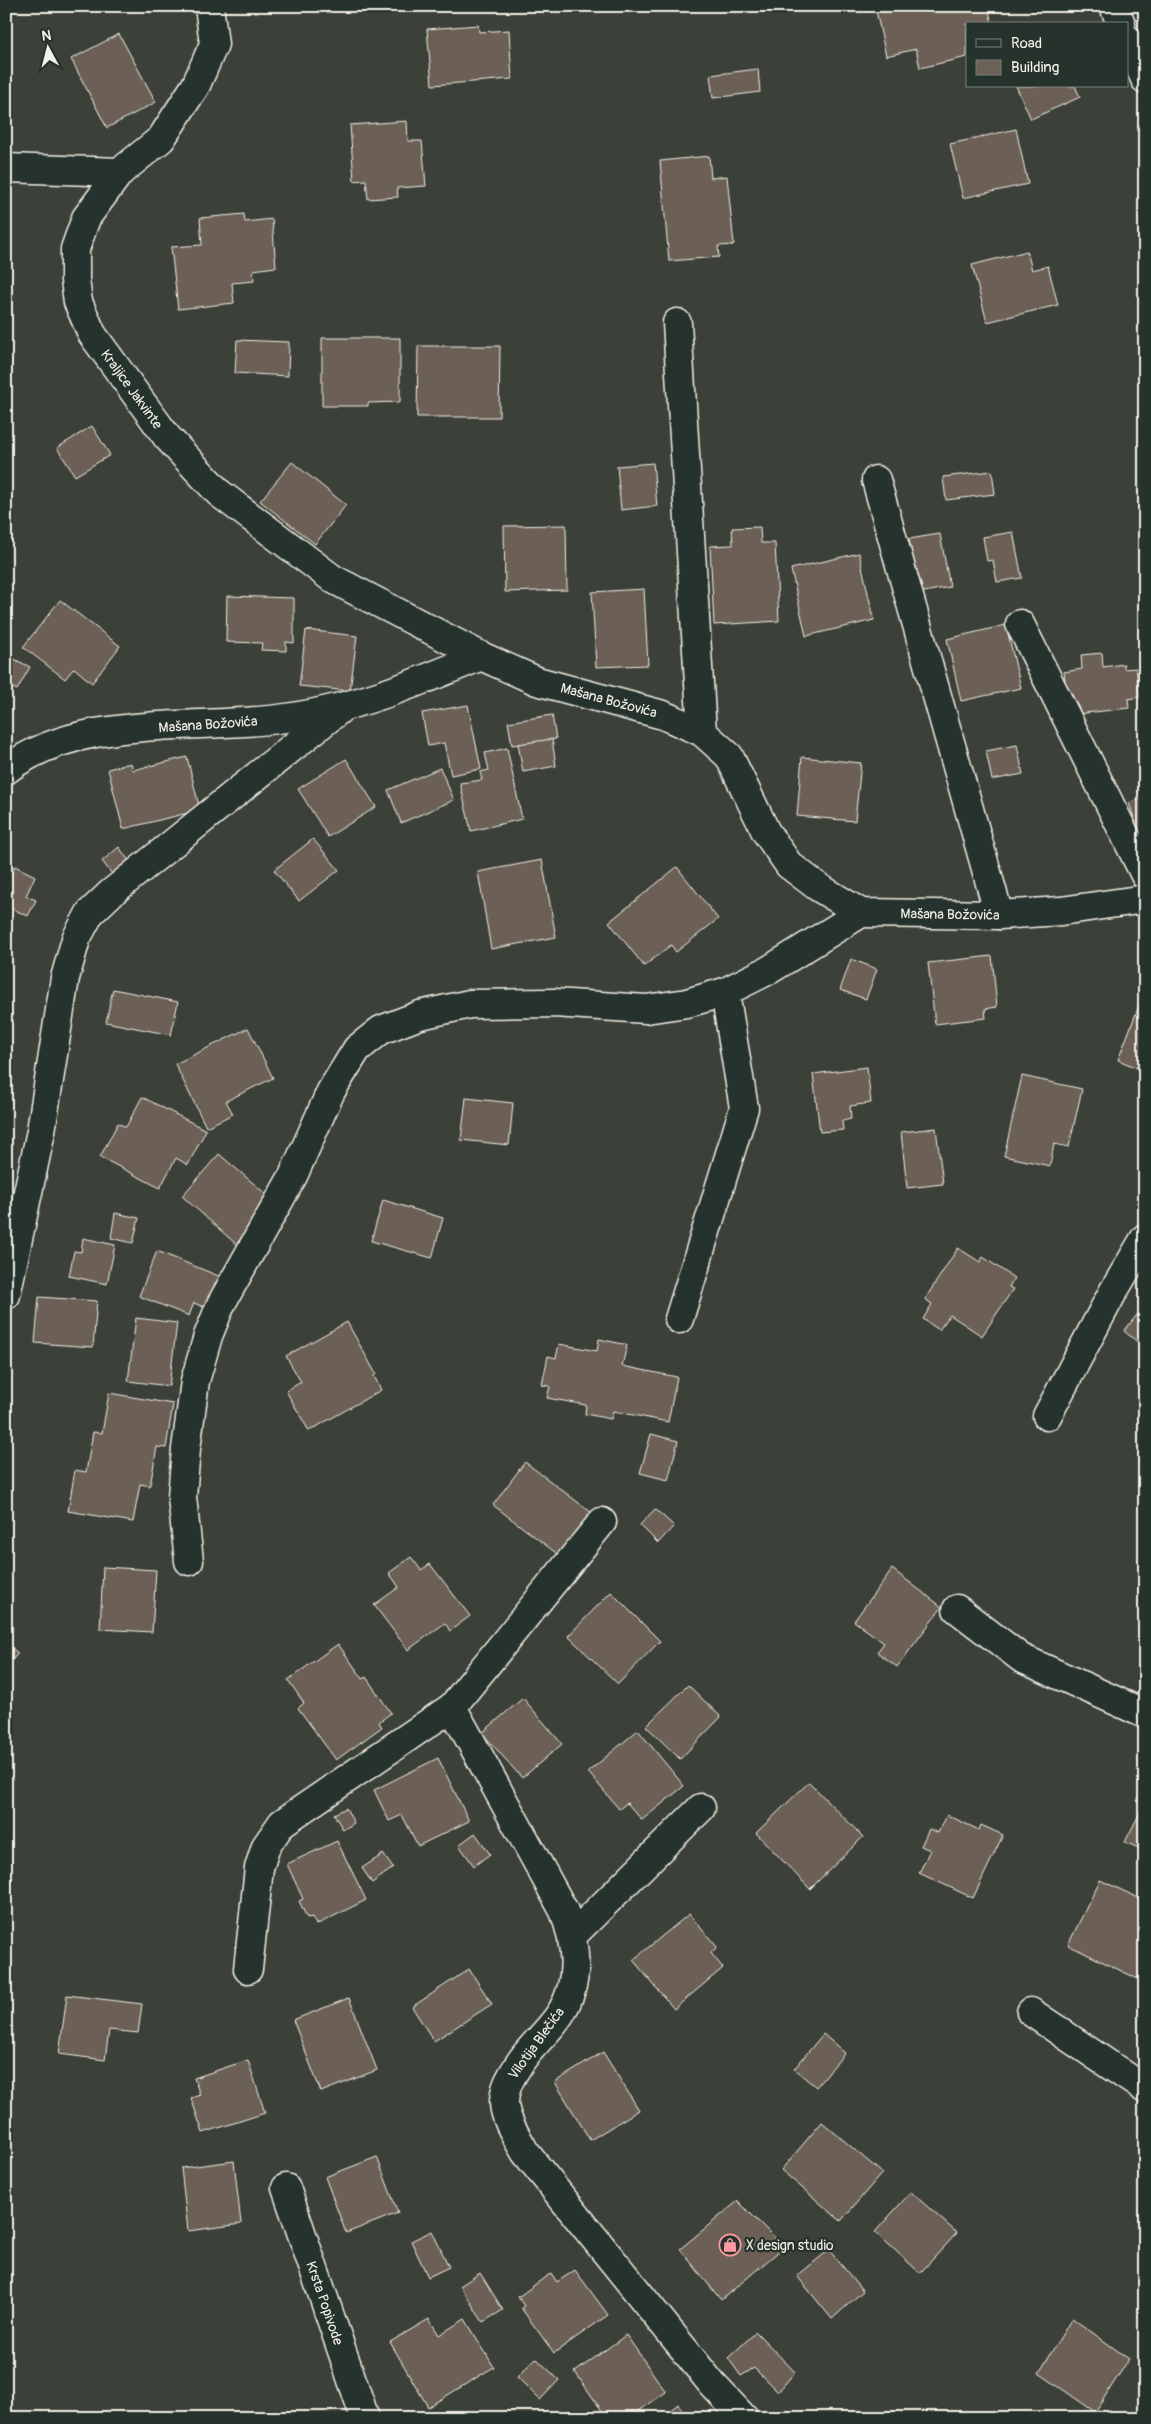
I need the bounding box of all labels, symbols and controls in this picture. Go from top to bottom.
north arrow [22,22,72,72]
legend [966,22,1128,88]
text: N [41,27,52,45]
text: Road [1011,34,1042,53]
text: Building [1011,58,1059,77]
street label: Kraljice Jakvinte [97,346,166,432]
street label: Mašana Božovića [559,679,659,722]
street label: Mašana Božovića [158,713,258,736]
street label: Mašana Božovića [900,905,1000,924]
street label: Vilotija Blečića [505,2004,568,2083]
shop icon: X design studio [718,2233,742,2257]
place label: X design studio [746,2237,834,2254]
street label: Krsta Popivode [302,2259,347,2347]

